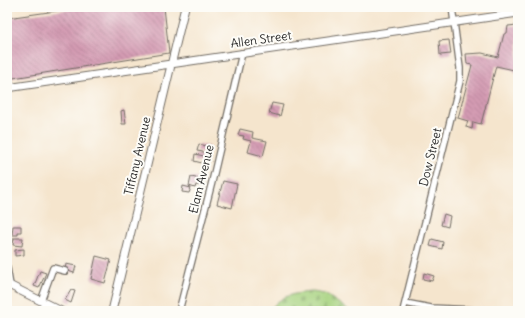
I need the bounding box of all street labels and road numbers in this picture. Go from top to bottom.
street label: Allen Street [230,27,292,51]
street label: Tiffany Avenue [121,115,153,197]
street label: Dow Street [416,126,444,188]
street label: Elam Avenue [185,143,217,215]

